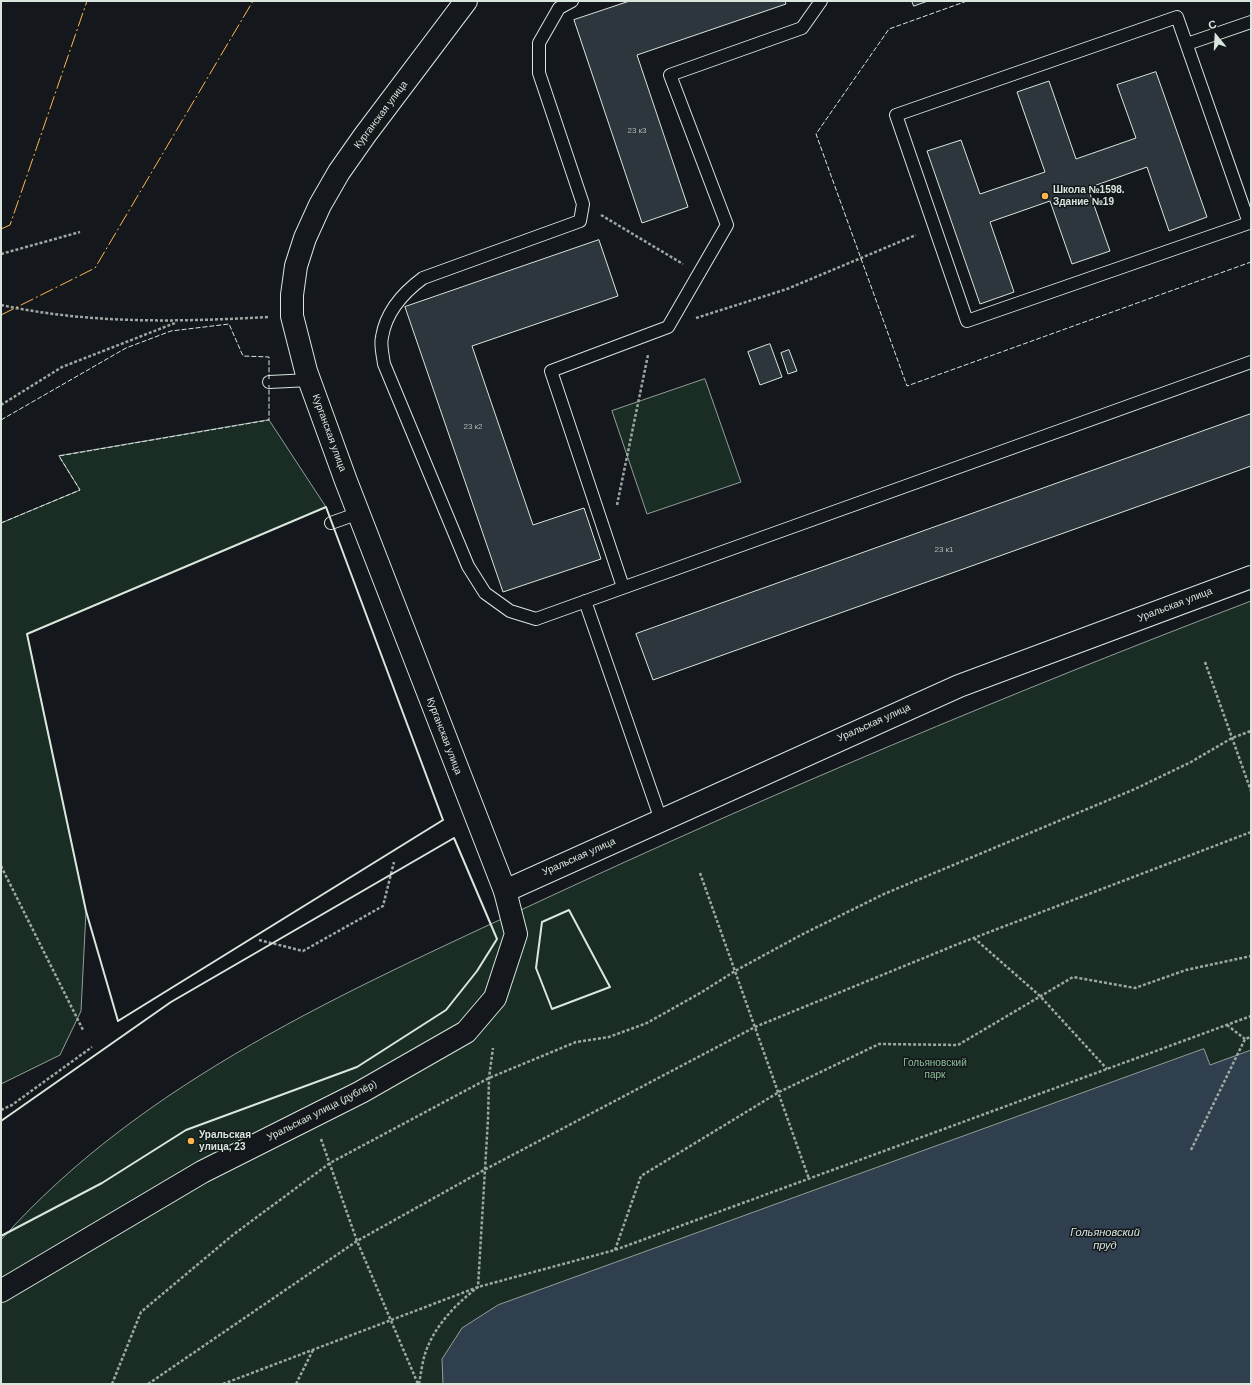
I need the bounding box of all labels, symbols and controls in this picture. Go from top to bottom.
north arrow [1196,16,1236,56]
text: С [1207,18,1218,32]
street label: Курганская улица [352,79,410,151]
house number: 23 к3 [627,126,647,136]
place label: Школа №1598. Здание №19 [1053,184,1125,208]
marker: Школа №1598. Здание №19 [1040,191,1050,201]
street label: Курганская улица [309,393,349,473]
house number: 23 к2 [463,422,483,432]
house number: 23 к1 [934,545,954,555]
street label: Уральская улица [1136,585,1214,625]
street label: Курганская улица [424,696,464,776]
street label: Уральская улица [836,701,912,745]
street label: Уральская улица [541,835,617,879]
park label: Гольяновcкий парк [903,1057,967,1080]
street label: Уральская улица (дублёр) [265,1078,379,1144]
place label: Уральская улица, 23 [199,1129,251,1152]
marker: Уральская улица, 23 [186,1136,196,1146]
water label: Гольяновский пруд [1070,1226,1140,1252]

